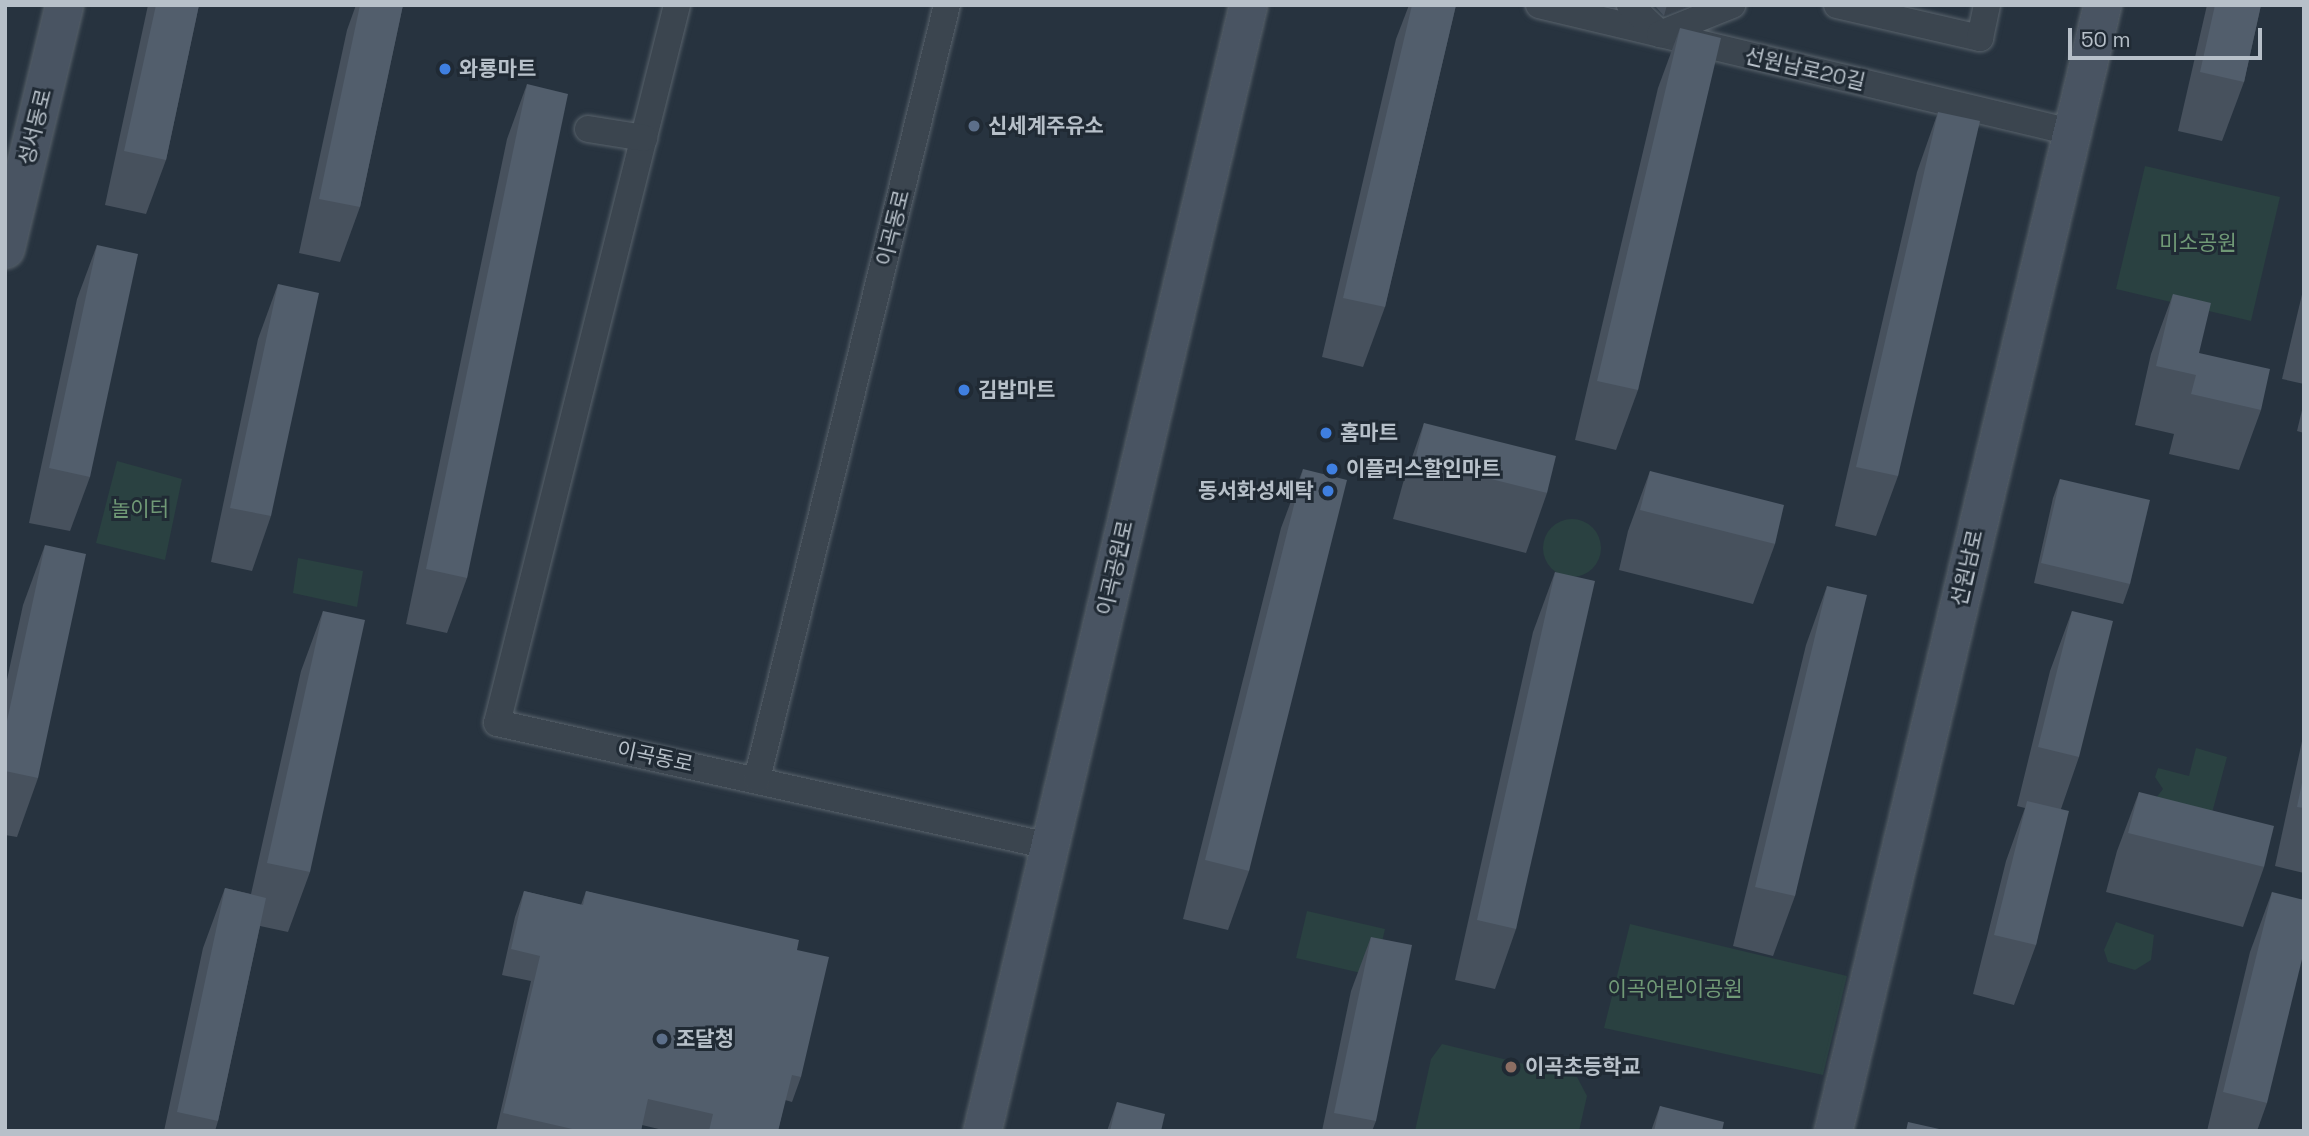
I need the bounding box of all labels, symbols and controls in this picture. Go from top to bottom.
scale bar [2071,14,2265,58]
text: 50 m [2081,26,2131,53]
street label: 선원남로20길 [1742,43,1868,95]
place label: 와룡마트 [459,56,536,82]
marker: 와룡마트 [437,61,453,77]
street label: 성서동로 [13,86,57,168]
place label: 신세계주유소 [988,113,1104,139]
marker: 신세계주유소 [966,118,982,134]
street label: 이곡동로 [871,187,915,269]
park label: 미소공원 [2159,230,2237,256]
place label: 김밥마트 [978,377,1055,403]
marker: 김밥마트 [956,382,972,398]
place label: 홈마트 [1340,420,1398,446]
marker: 홈마트 [1318,425,1334,441]
place label: 이플러스할인마트 [1346,456,1501,482]
marker: 이플러스할인마트 [1324,461,1340,477]
place label: 동서화성세탁 [1198,478,1314,504]
marker: 동서화성세탁 [1320,483,1336,499]
park label: 놀이터 [111,496,169,522]
street label: 이곡공원로 [1092,518,1138,618]
street label: 선원남로 [1946,528,1988,608]
street label: 이곡동로 [615,737,695,777]
park label: 이곡어린이공원 [1607,976,1743,1002]
place label: 조달청 [676,1026,734,1052]
marker: 조달청 [654,1031,670,1047]
place label: 이곡초등학교 [1525,1054,1641,1080]
marker: 이곡초등학교 [1503,1059,1519,1075]

